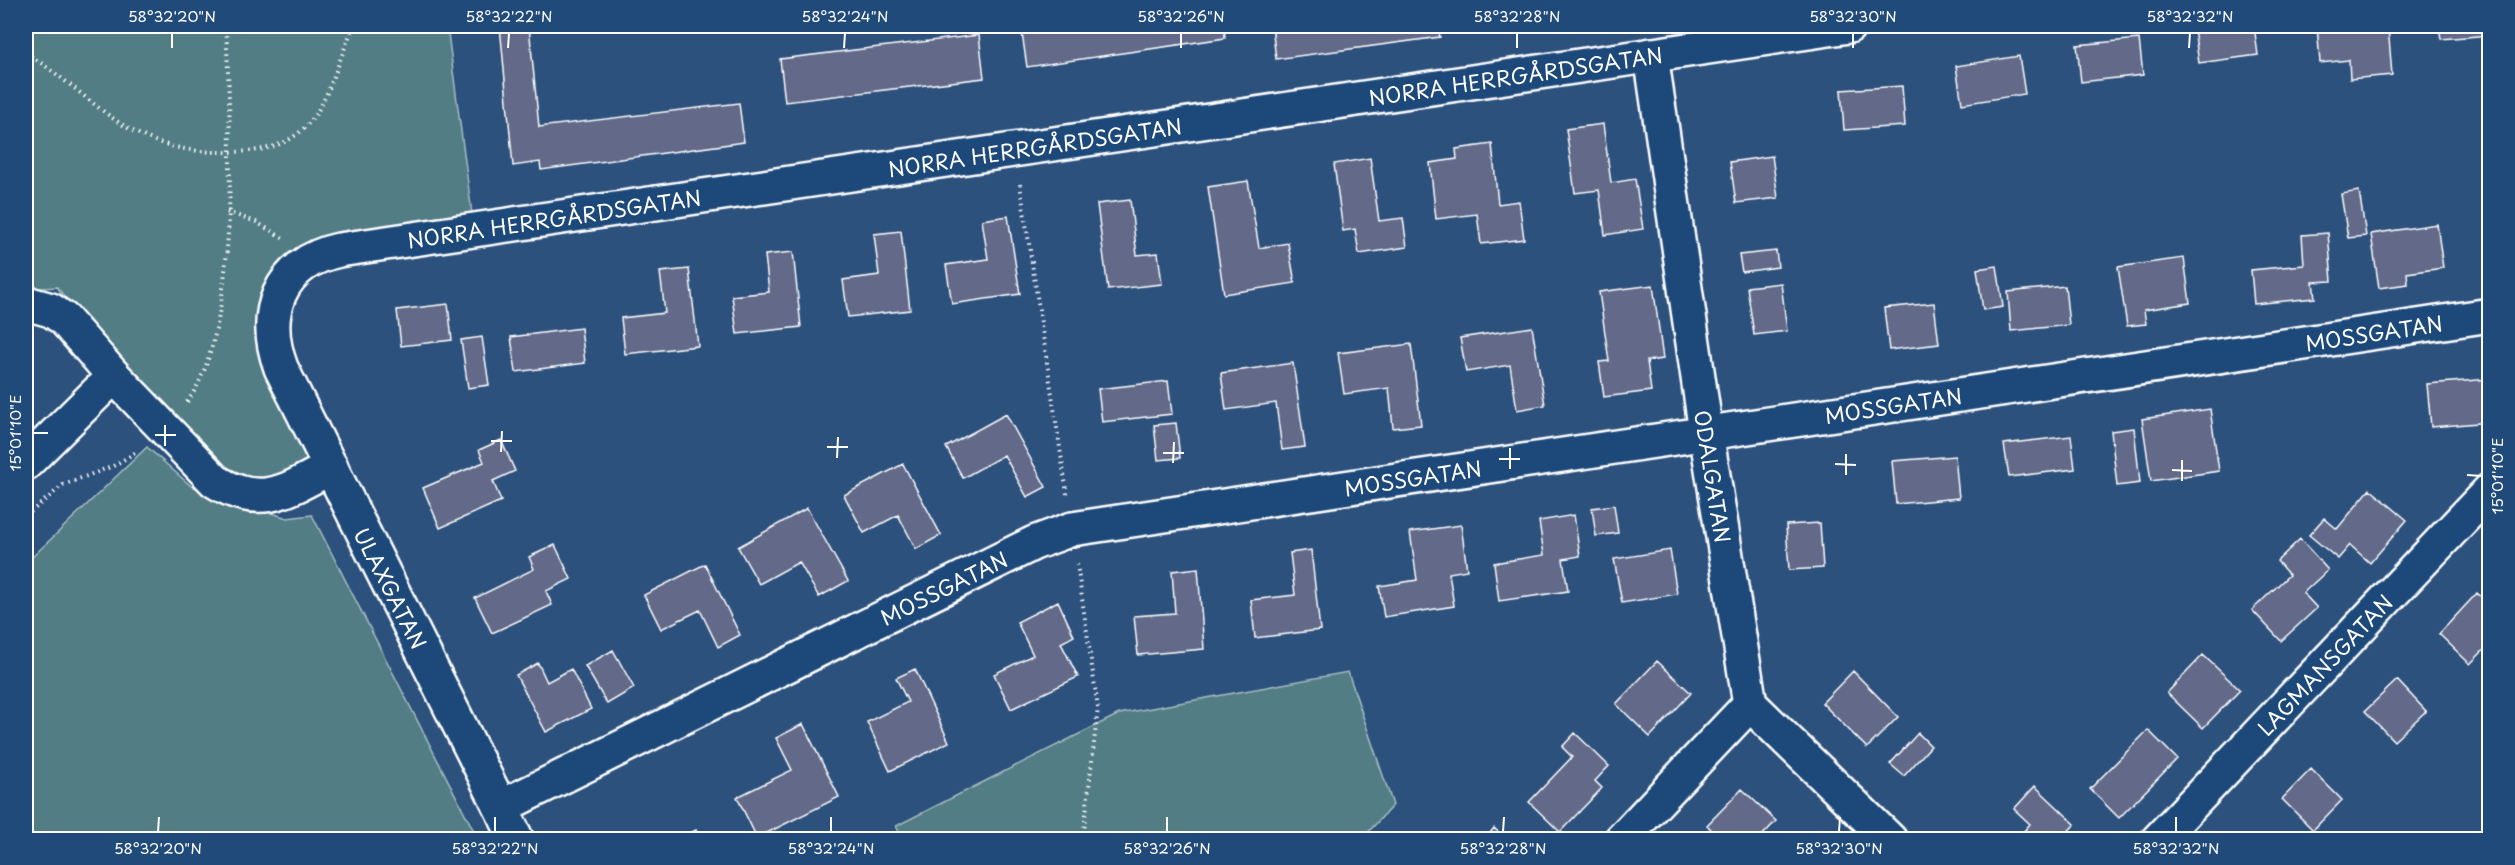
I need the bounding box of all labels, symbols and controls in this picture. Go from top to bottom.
text: 58°32'20"N [128,4,216,27]
text: 58°32'22"N [466,4,552,27]
text: 58°32'24"N [802,4,888,27]
text: 58°32'26"N [1137,4,1225,27]
text: 58°32'28"N [1474,4,1560,27]
text: 58°32'30"N [1809,4,1897,27]
text: 58°32'32"N [2147,4,2233,27]
street label: NORRA HERRGÅRDSGATAN [1366,38,1665,113]
street label: NORRA HERRGÅRDSGATAN [886,109,1184,184]
street label: NORRA HERRGÅRDSGATAN [405,180,703,256]
street label: MOSSGATAN [2303,306,2445,359]
street label: MOSSGATAN [1823,379,1964,431]
text: 15°01'10"E [3,395,26,471]
street label: ODALGATAN [1687,408,1740,545]
text: 15°01'10"E [2485,438,2508,514]
street label: MOSSGATAN [1342,451,1484,504]
street label: ULAXGATAN [347,522,435,654]
street label: MOSSGATAN [874,543,1013,633]
street label: LAGMANSGATAN [2249,587,2400,742]
text: 58°32'20"N [114,836,202,859]
text: 58°32'22"N [452,836,538,859]
text: 58°32'24"N [788,836,874,859]
text: 58°32'26"N [1123,836,1211,859]
text: 58°32'28"N [1460,836,1546,859]
text: 58°32'30"N [1795,836,1883,859]
text: 58°32'32"N [2133,836,2219,859]

